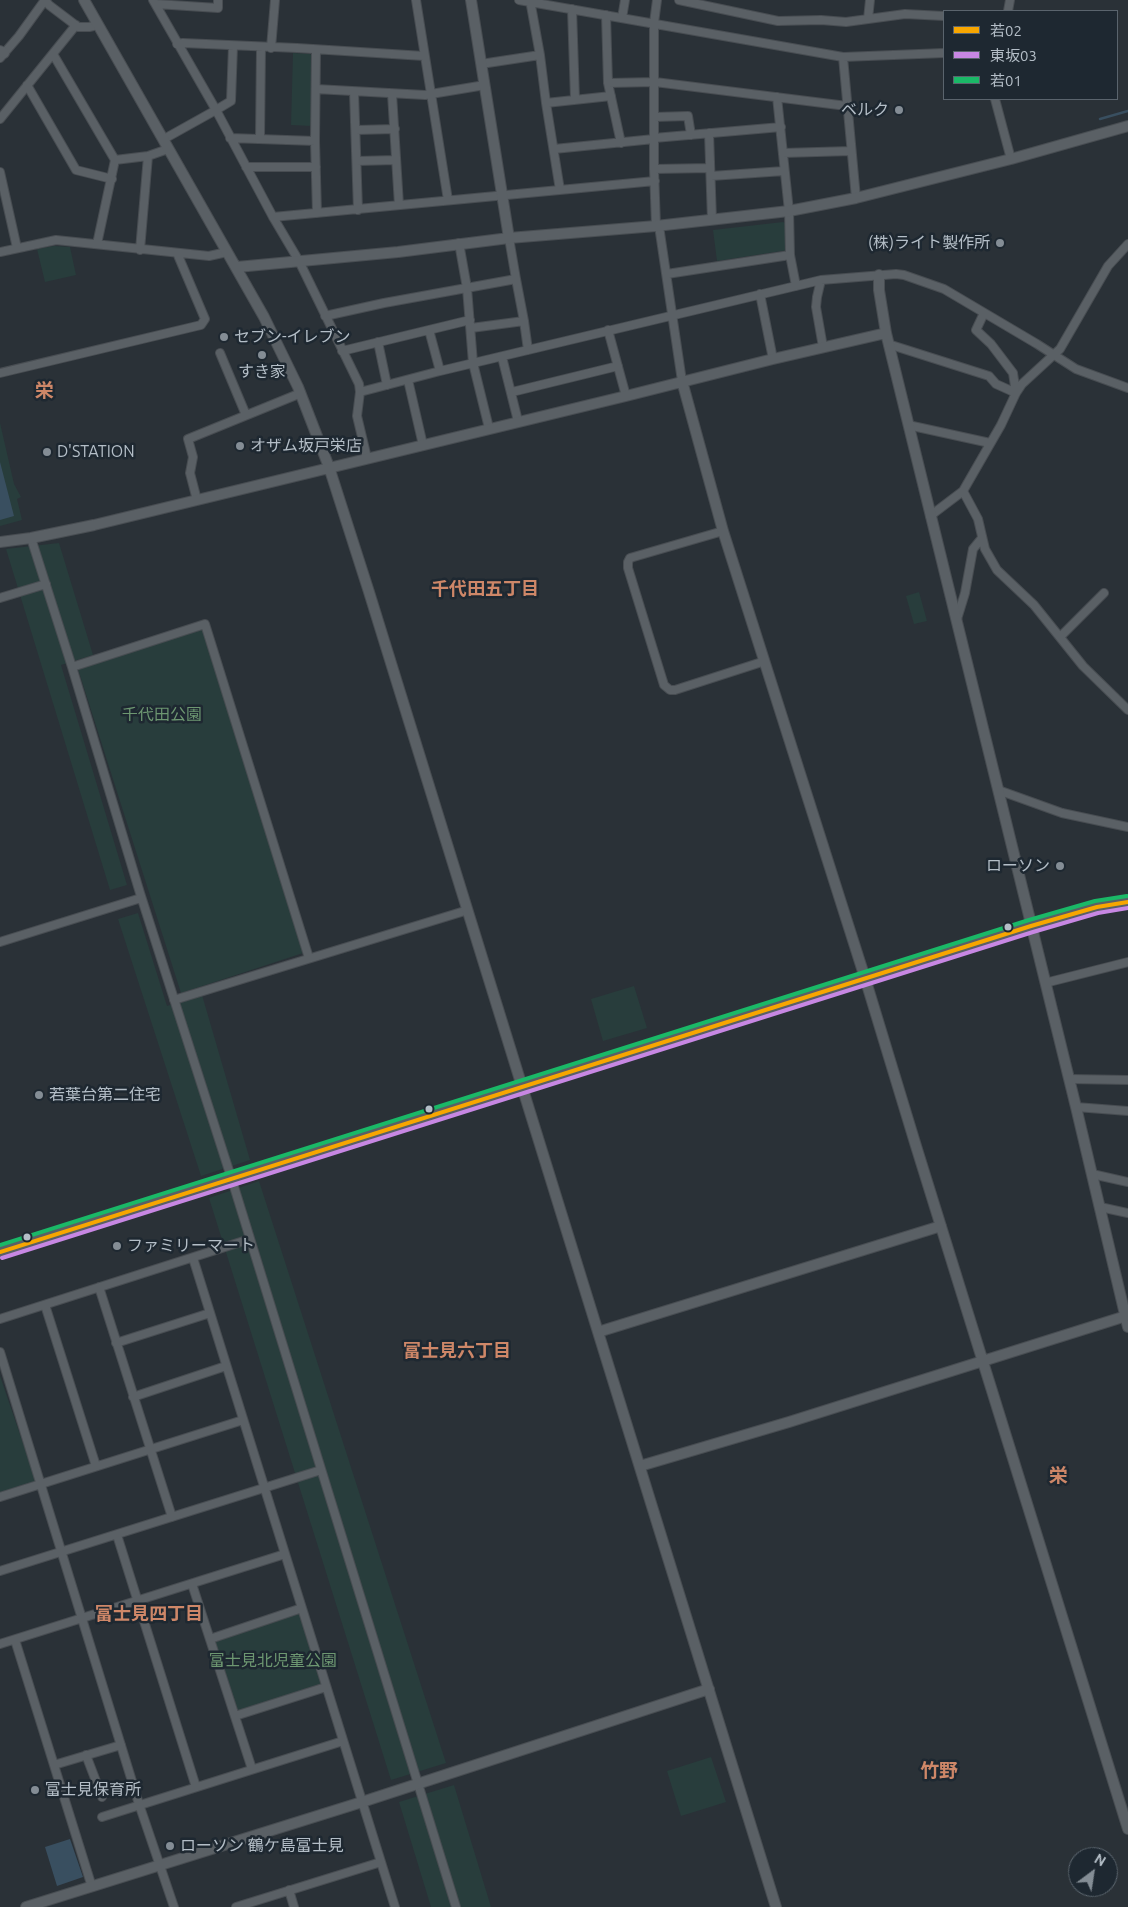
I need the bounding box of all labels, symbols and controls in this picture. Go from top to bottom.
legend [943,10,1118,100]
text: 若02 [990,22,1022,39]
text: 東坂03 [990,47,1037,64]
text: 若01 [990,72,1022,89]
place label: ベルク [841,100,889,120]
marker: ベルク [893,104,905,116]
place label: (株)ライト製作所 [868,233,990,253]
marker: (株)ライト製作所 [994,237,1006,249]
place label: セブン-イレブン [234,327,351,347]
marker: セブン-イレブン [218,331,230,343]
marker: すき家 [256,349,268,361]
place label: すき家 [238,362,286,382]
district label: 栄 [35,380,53,402]
place label: オザム坂戸栄店 [250,436,362,456]
marker: オザム坂戸栄店 [234,440,246,452]
place label: D'STATION [57,442,135,462]
marker: D'STATION [41,446,53,458]
district label: 千代田五丁目 [431,578,539,600]
park label: 千代田公園 [122,705,202,725]
place label: ローソン [986,856,1050,876]
marker: ローソン [1054,860,1066,872]
unlabelled marker [1003,922,1013,932]
place label: 若葉台第二住宅 [49,1085,161,1105]
marker: 若葉台第二住宅 [33,1089,45,1101]
unlabelled marker [424,1104,434,1114]
unlabelled marker [22,1232,32,1242]
place label: ファミリーマート [127,1236,255,1256]
marker: ファミリーマート [111,1240,123,1252]
district label: 富士見六丁目 [403,1340,511,1362]
district label: 栄 [1049,1465,1067,1487]
district label: 富士見四丁目 [95,1603,203,1625]
park label: 富士見北児童公園 [209,1651,337,1671]
district label: 竹野 [920,1760,958,1782]
place label: 富士見保育所 [45,1780,141,1800]
marker: 富士見保育所 [29,1784,41,1796]
place label: ローソン 鶴ケ島富士見 [180,1836,344,1856]
marker: ローソン 鶴ケ島富士見 [164,1840,176,1852]
north arrow [1068,1847,1118,1897]
text: N [1092,1850,1109,1870]

